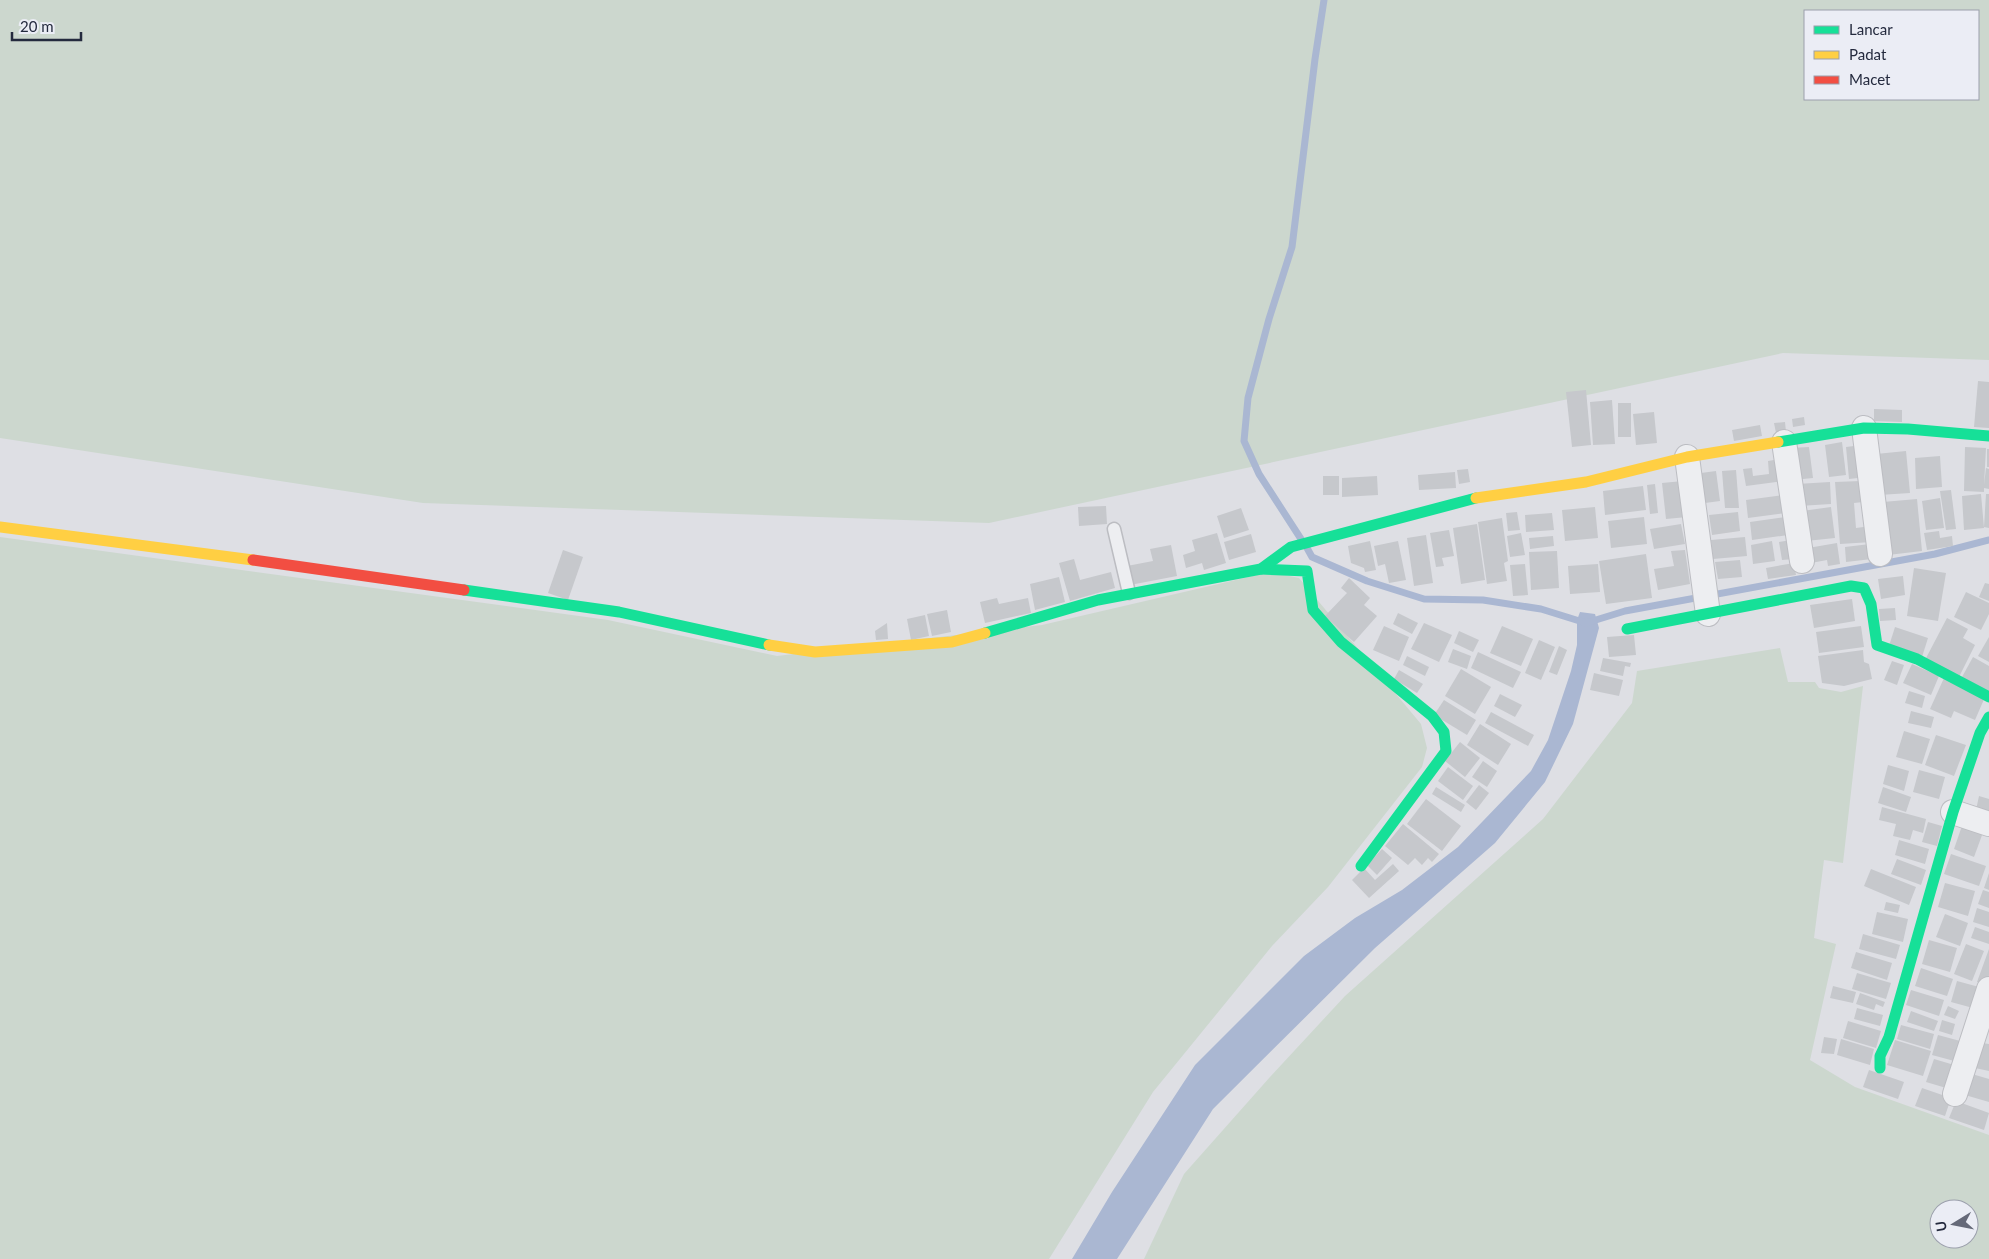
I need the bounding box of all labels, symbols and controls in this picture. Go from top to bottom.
scale bar [12,10,81,42]
legend [1804,10,1979,100]
text: 20 m [20,17,54,35]
text: Lancar [1849,20,1893,38]
text: Padat [1849,45,1887,63]
text: Macet [1849,70,1891,88]
north arrow [1929,1199,1979,1249]
text: U [1931,1220,1950,1233]

